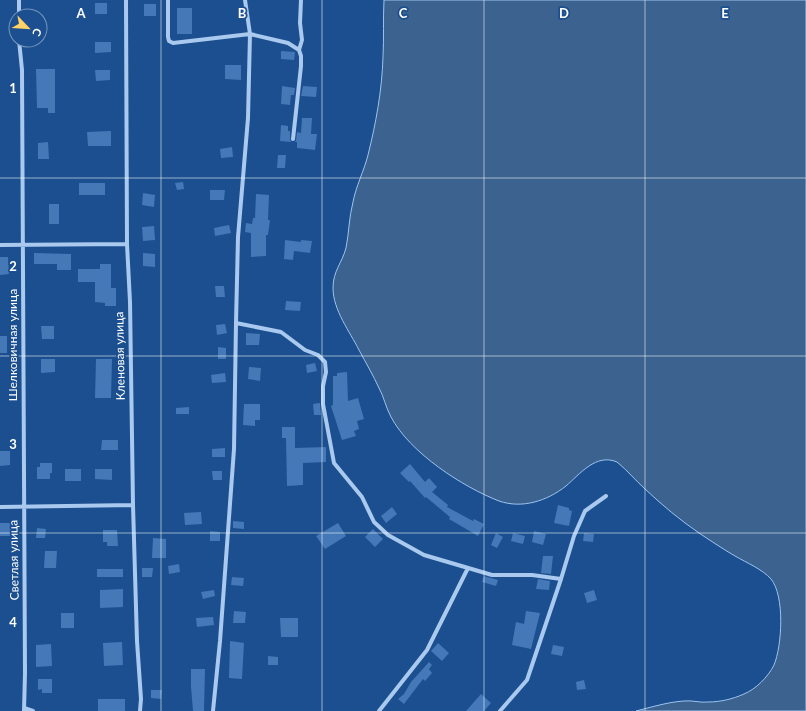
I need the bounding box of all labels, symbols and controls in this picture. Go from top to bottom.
text: A [75,5,86,21]
text: B [238,5,247,21]
text: C [399,5,408,21]
text: D [559,5,569,21]
text: E [721,5,729,21]
north arrow [8,8,48,48]
text: С [30,26,45,39]
text: 1 [9,80,17,96]
text: 2 [9,258,17,274]
street label: Шелковичная улица [5,289,20,401]
street label: Кленовая улица [111,312,128,400]
text: 3 [9,436,17,452]
street label: Светлая улица [5,520,22,600]
text: 4 [9,614,17,630]

